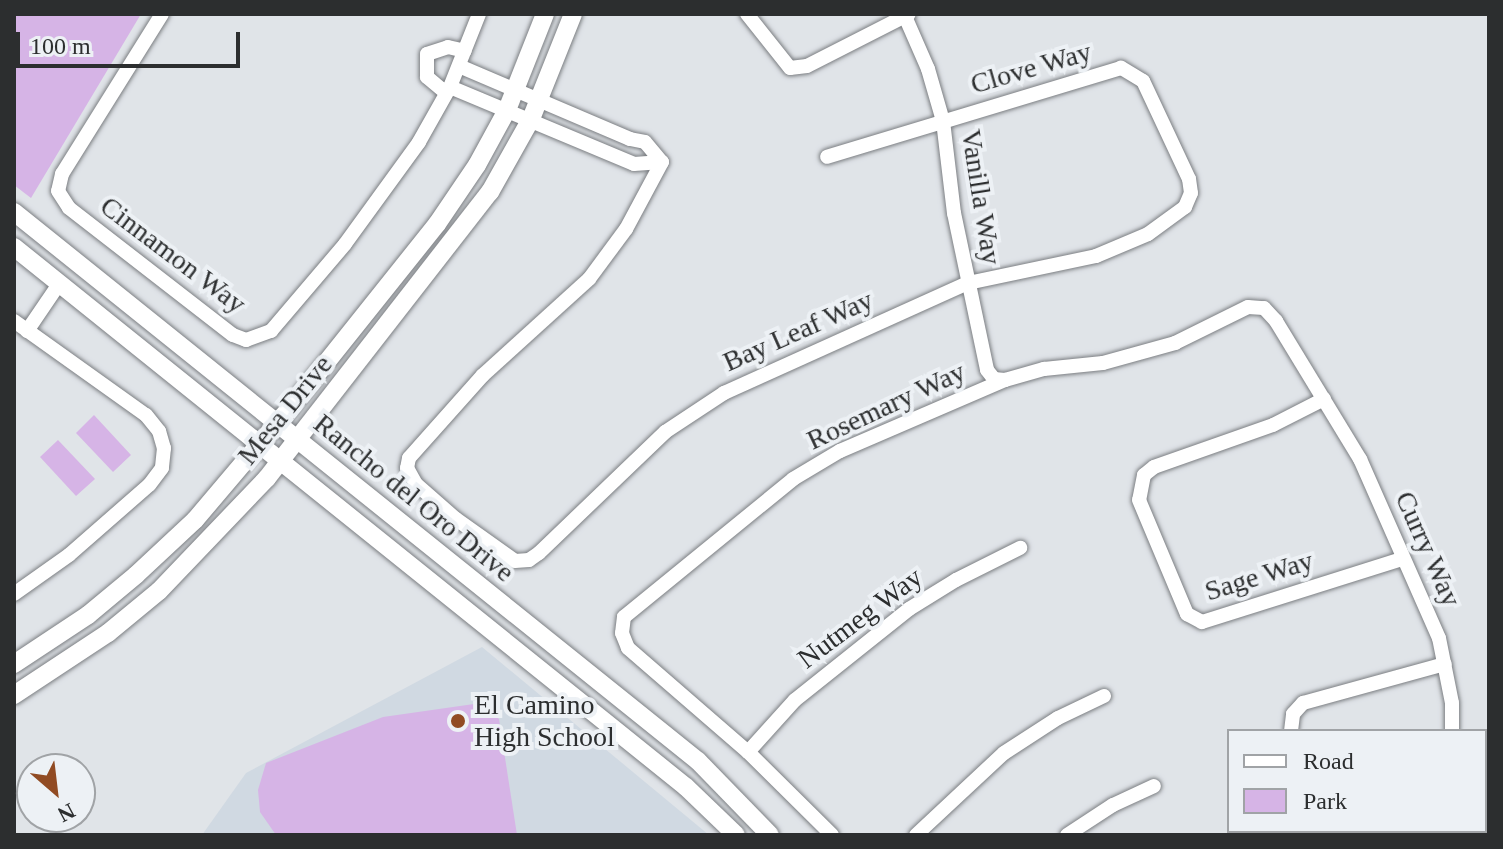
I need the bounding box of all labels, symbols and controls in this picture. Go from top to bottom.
scale bar [20,16,244,66]
text: 100 m [30,33,91,59]
street label: Clove Way [967,35,1095,101]
street label: Vanilla Way [954,127,1008,267]
street label: Cinnamon Way [93,189,253,321]
street label: Bay Leaf Way [718,283,878,379]
street label: Mesa Drive [231,348,339,472]
street label: Rosemary Way [801,355,971,457]
street label: Rancho del Oro Drive [307,407,521,589]
street label: Curry Way [1388,486,1468,612]
street label: Sage Way [1201,544,1317,608]
street label: Nutmeg Way [791,560,929,676]
place label: El Camino High School [474,688,615,754]
marker: El Camino High School [449,712,467,730]
legend [1227,729,1487,833]
text: Road [1303,748,1354,774]
north arrow [16,753,96,833]
text: Park [1303,788,1347,814]
text: N [54,798,79,828]

